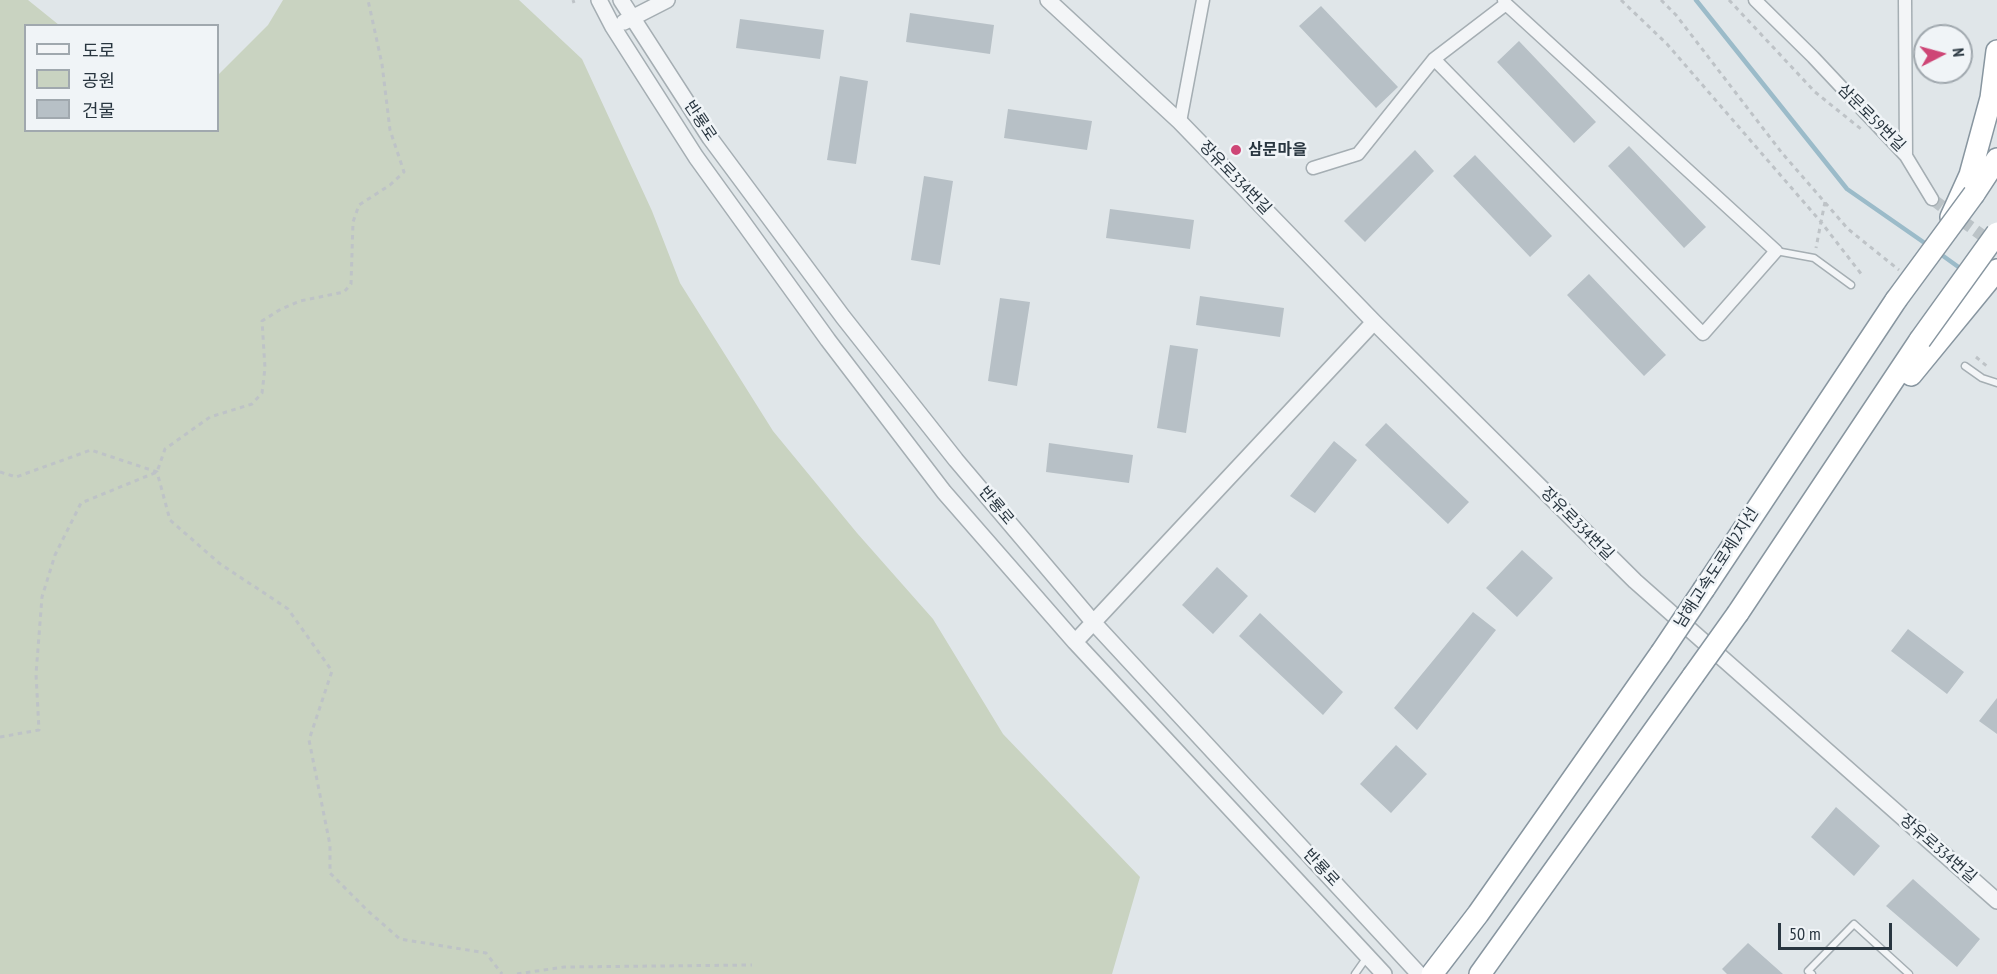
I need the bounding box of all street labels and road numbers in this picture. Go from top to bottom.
street label: 삼문로59번길 [1833,80,1909,156]
street label: 반룡로 [680,97,720,145]
street label: 장유로334번길 [1195,137,1275,219]
street label: 반룡로 [974,483,1018,529]
street label: 장유로334번길 [1537,484,1617,564]
street label: 남해고속도로제2지선 [1671,504,1763,632]
street label: 장유로334번길 [1896,811,1980,887]
street label: 반룡로 [1299,845,1343,891]

